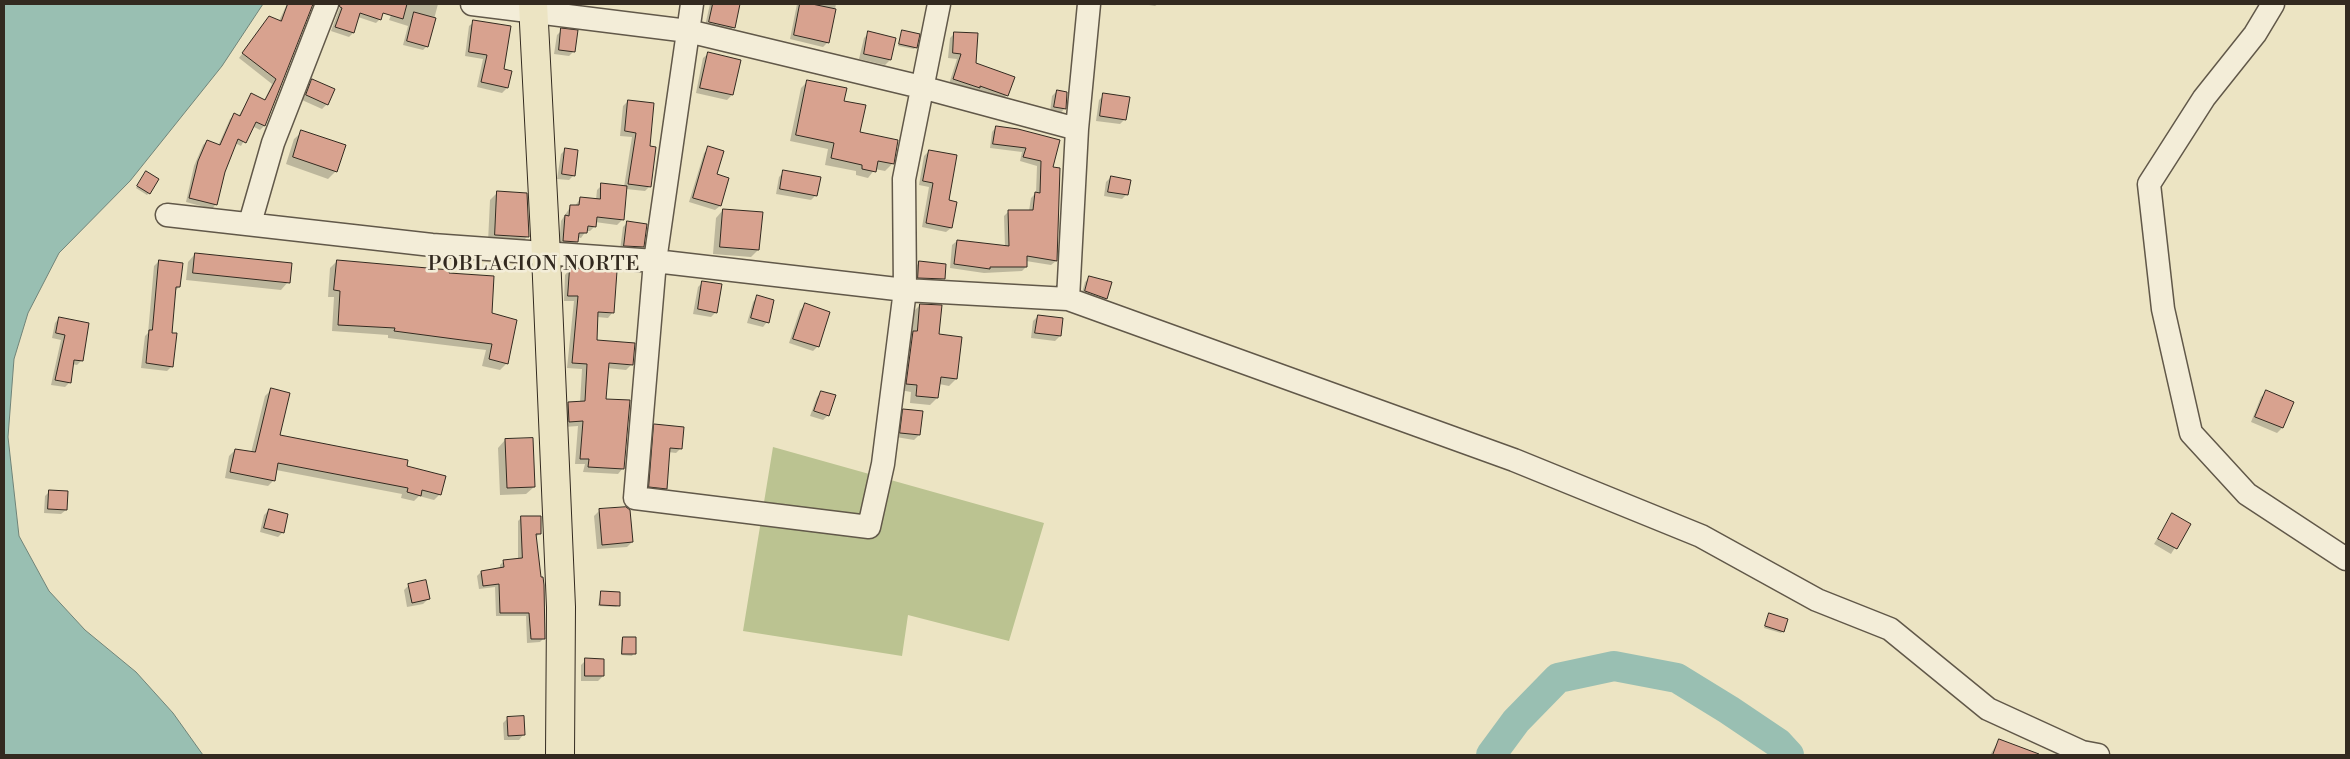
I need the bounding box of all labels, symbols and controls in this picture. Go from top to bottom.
district label: POBLACION NORTE [426,253,642,277]

